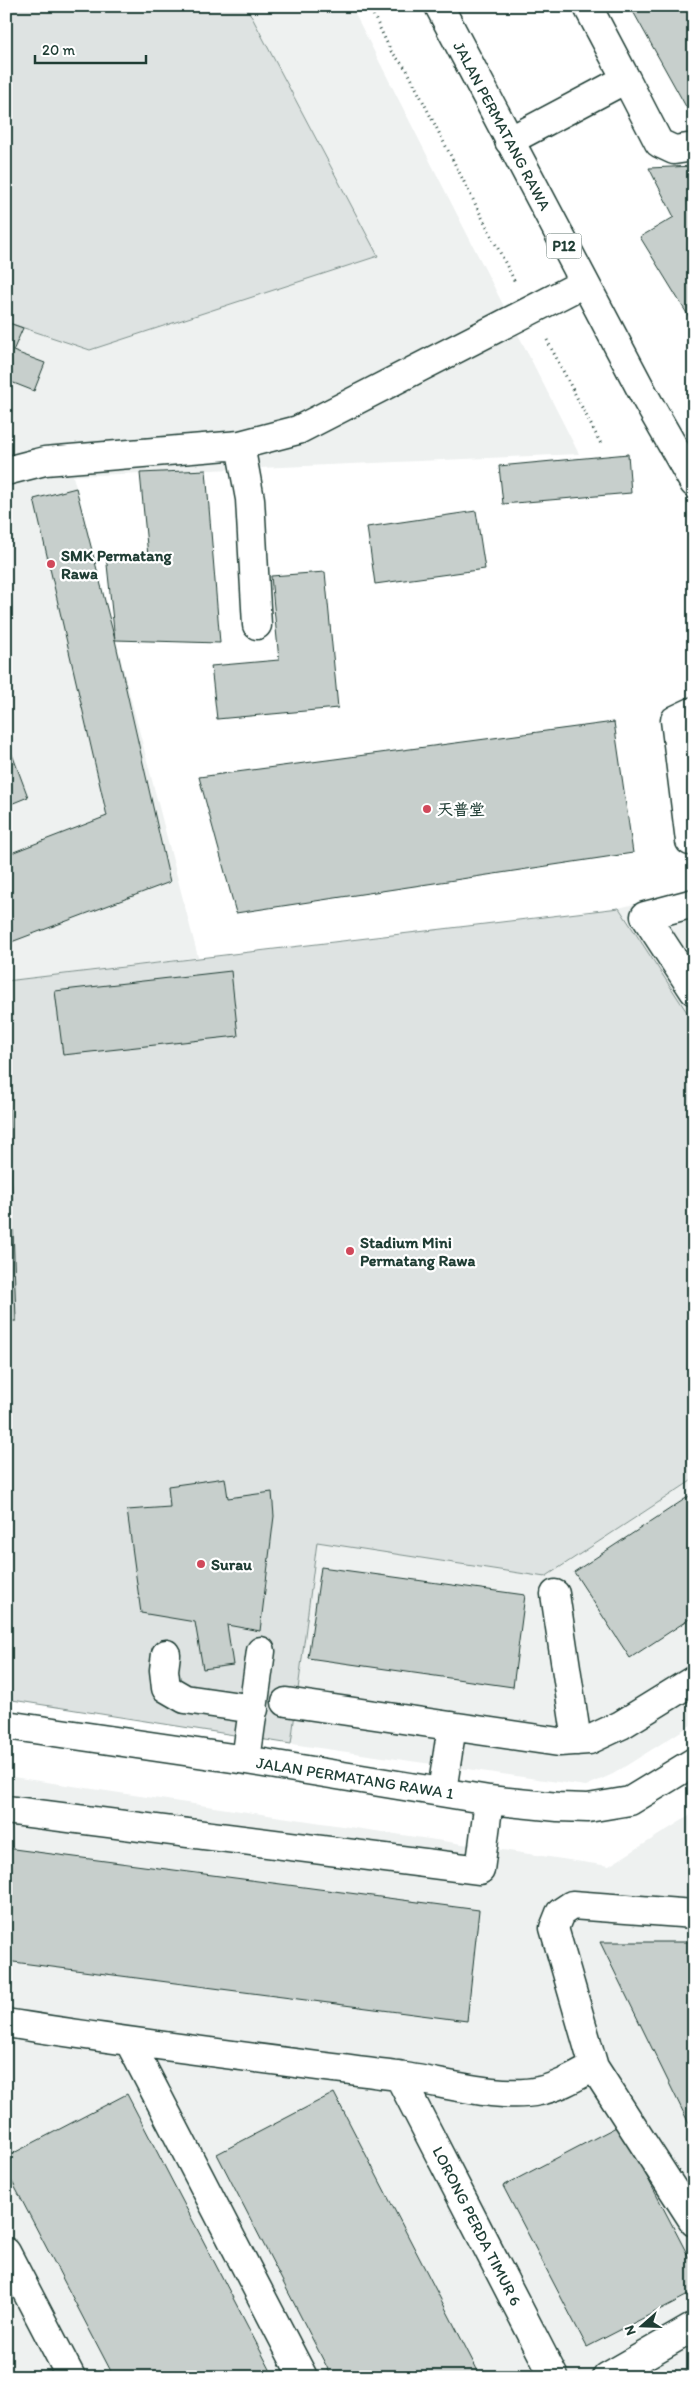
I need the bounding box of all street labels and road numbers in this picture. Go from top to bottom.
street label: JALAN PERMATANG RAWA [449,38,555,214]
road number: P12 [546,234,582,258]
street label: JALAN PERMATANG RAWA 1 [255,1753,456,1803]
street label: LORONG PERDA TIMUR 6 [428,2143,526,2309]

